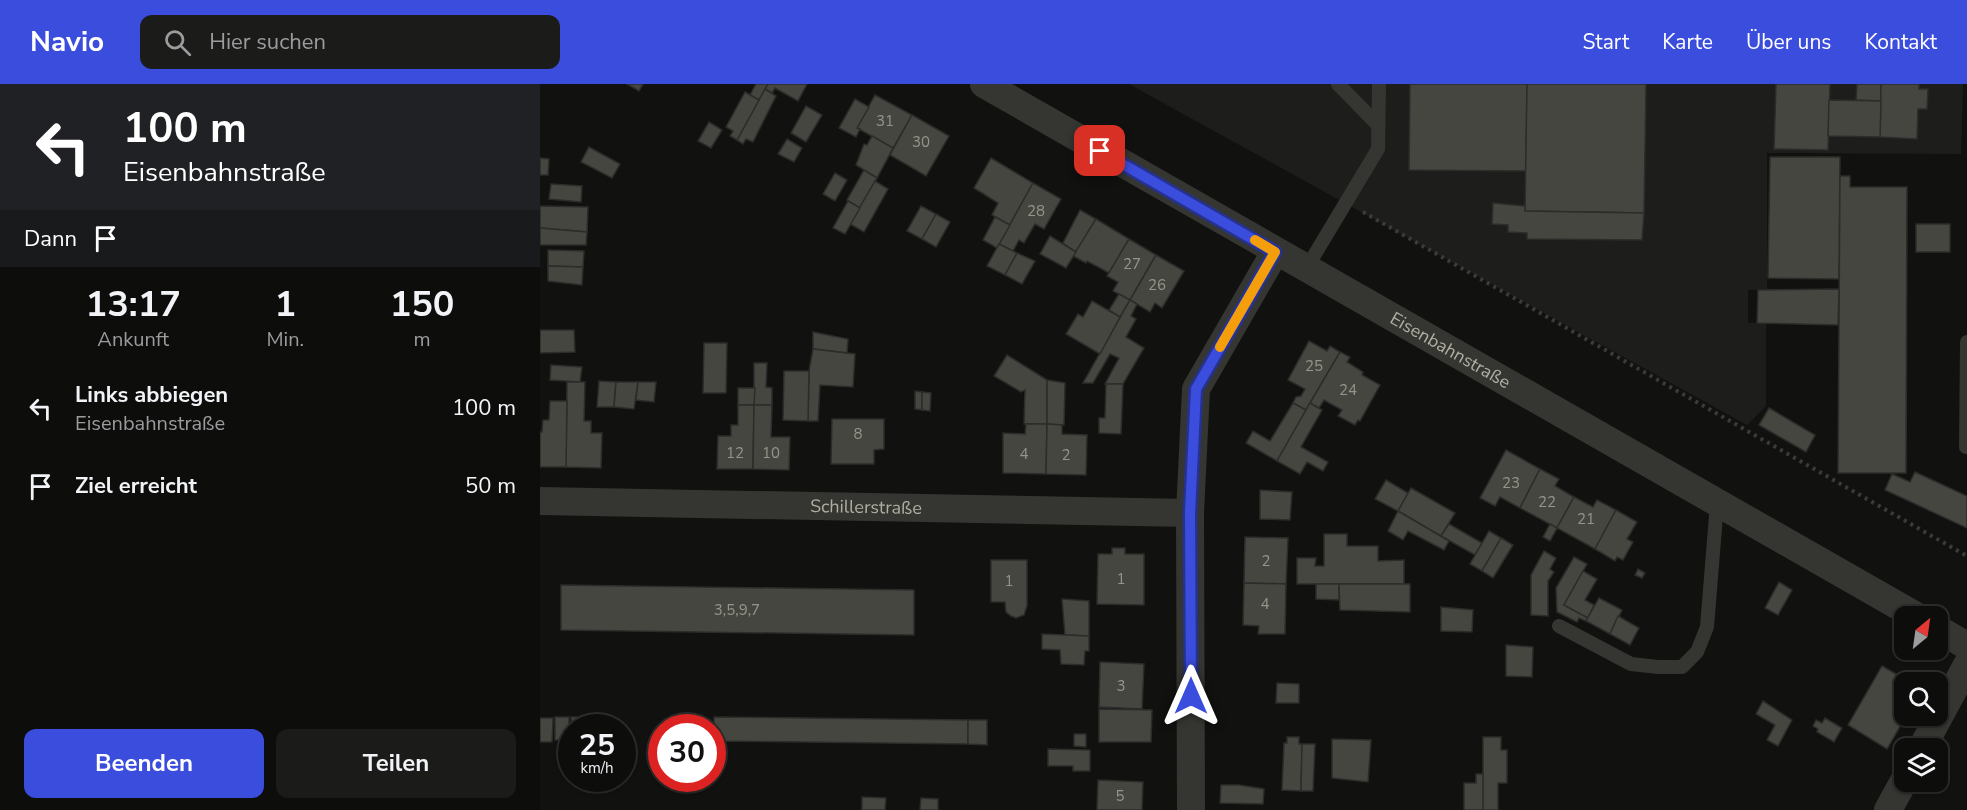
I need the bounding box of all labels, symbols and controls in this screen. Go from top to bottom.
search box [140,15,560,69]
text: Navio [30,23,104,61]
icon: search [161,26,194,59]
text: Hier suchen [209,27,326,57]
text: Start [1582,28,1629,56]
text: Karte [1662,28,1713,56]
text: Über uns [1746,28,1831,56]
text: Kontakt [1864,28,1937,56]
text: 100 m [123,100,247,157]
icon: left [24,108,102,186]
house number: 31 [876,111,894,131]
pin [1074,125,1125,176]
house number: 30 [912,132,930,152]
icon: arrive [1083,134,1116,167]
text: Eisenbahnstraße [123,154,326,191]
house number: 28 [1027,201,1045,221]
icon: arrive [89,222,122,255]
text: Dann [24,224,77,254]
house number: 27 [1123,254,1141,274]
house number: 26 [1148,275,1166,295]
text: 13:17 [86,280,181,329]
text: 1 [274,280,296,329]
text: 150 [390,280,454,329]
street label: Eisenbahnstraße [1386,306,1515,394]
text: Ankunft [97,326,169,353]
text: Min. [266,326,304,353]
text: m [413,326,431,353]
house number: 25 [1305,356,1323,376]
text: Links abbiegen [75,380,228,410]
house number: 24 [1339,380,1357,400]
icon: left [24,392,57,425]
text: 100 m [452,393,516,423]
text: Eisenbahnstraße [75,410,225,437]
house number: 8 [853,424,863,444]
house number: 12 [726,443,744,463]
house number: 10 [762,443,780,463]
house number: 4 [1019,444,1029,464]
house number: 2 [1061,445,1071,465]
icon: arrive [24,470,57,503]
text: Ziel erreicht [75,471,197,501]
text: 50 m [465,471,516,501]
house number: 23 [1502,473,1520,493]
house number: 22 [1538,492,1556,512]
street label: Schillerstraße [810,494,922,520]
house number: 21 [1577,509,1595,529]
house number: 2 [1261,551,1271,571]
house number: 1 [1116,569,1126,589]
house number: 1 [1004,571,1014,591]
house number: 4 [1260,594,1270,614]
house number: 3,5,9,7 [714,600,760,620]
north arrow [1894,606,1948,660]
map controls [1894,606,1948,792]
position arrow [1159,664,1223,728]
button: search [1894,672,1948,726]
house number: 3 [1116,676,1126,696]
speed limit sign: 30 [648,714,726,792]
text: 25 [579,725,615,766]
button: Beenden [24,729,264,798]
button: Teilen [276,729,516,798]
button: layers [1894,738,1948,792]
text: km/h [580,758,614,778]
house number: 5 [1115,786,1125,806]

